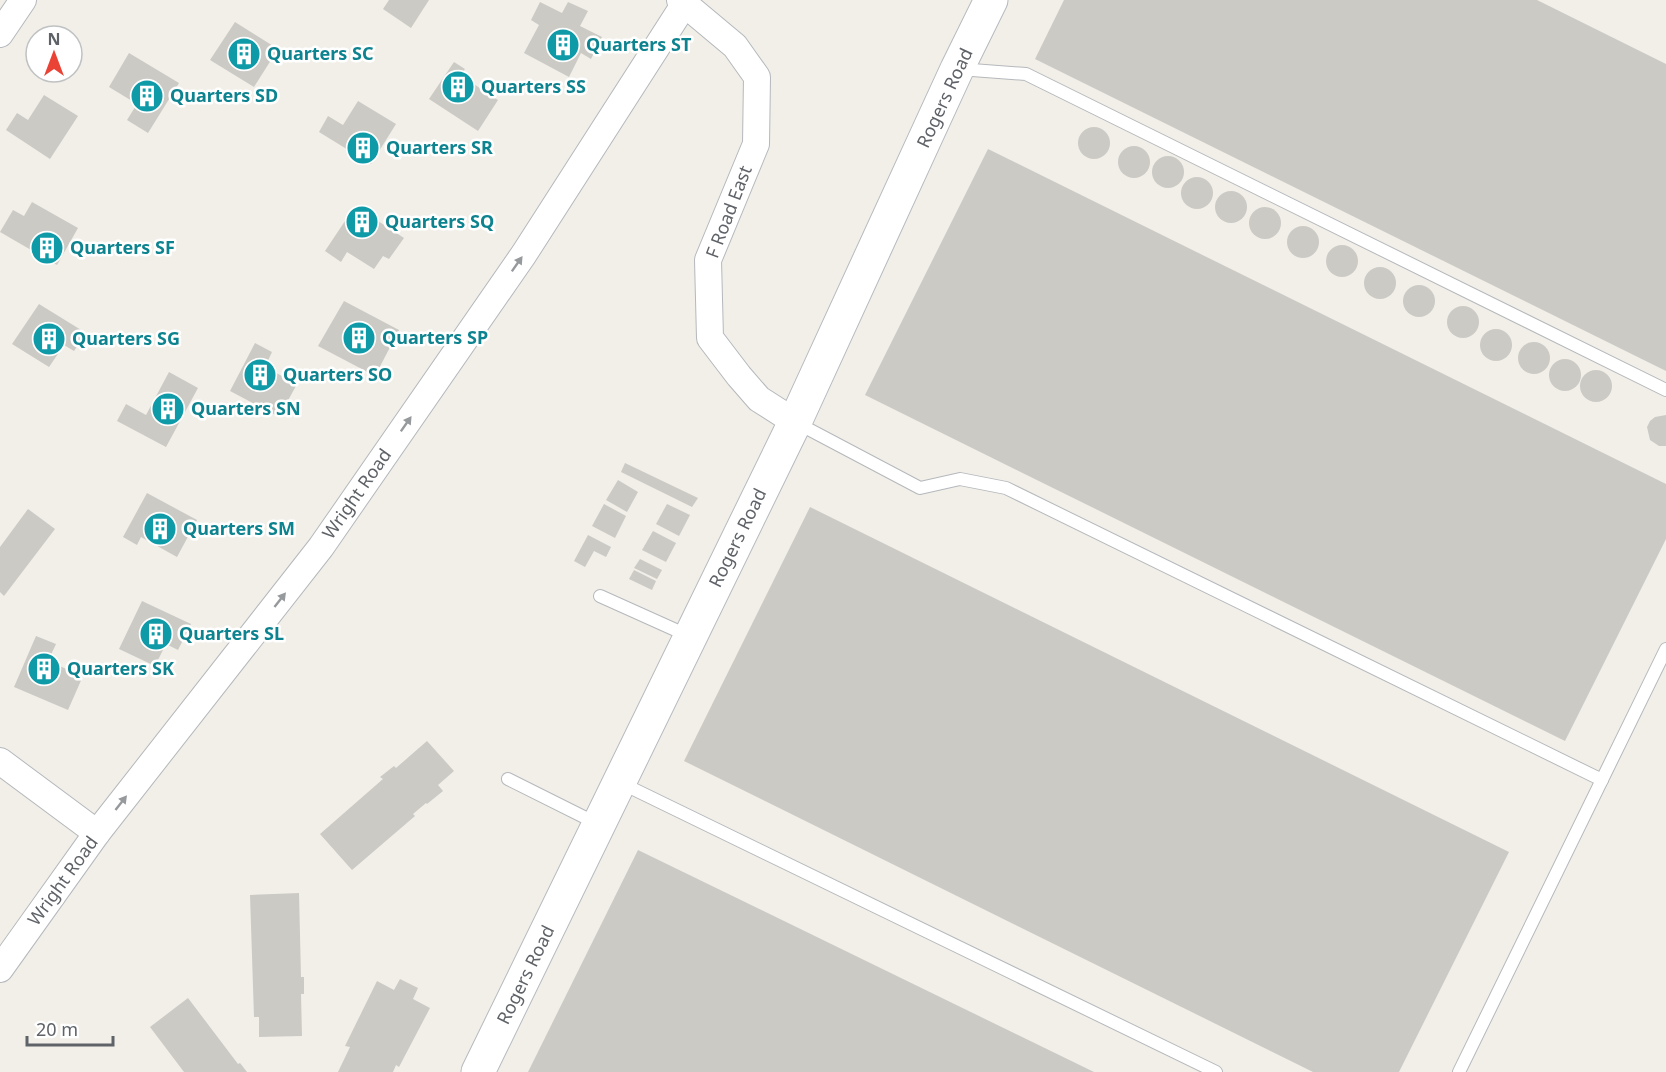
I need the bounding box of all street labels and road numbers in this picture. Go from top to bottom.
street label: Rogers Road [911,44,978,151]
street label: F Road East [699,162,757,261]
street label: Wright Road [316,443,396,543]
street label: Rogers Road [703,484,771,591]
street label: Wright Road [22,831,103,930]
street label: Rogers Road [491,921,559,1028]

